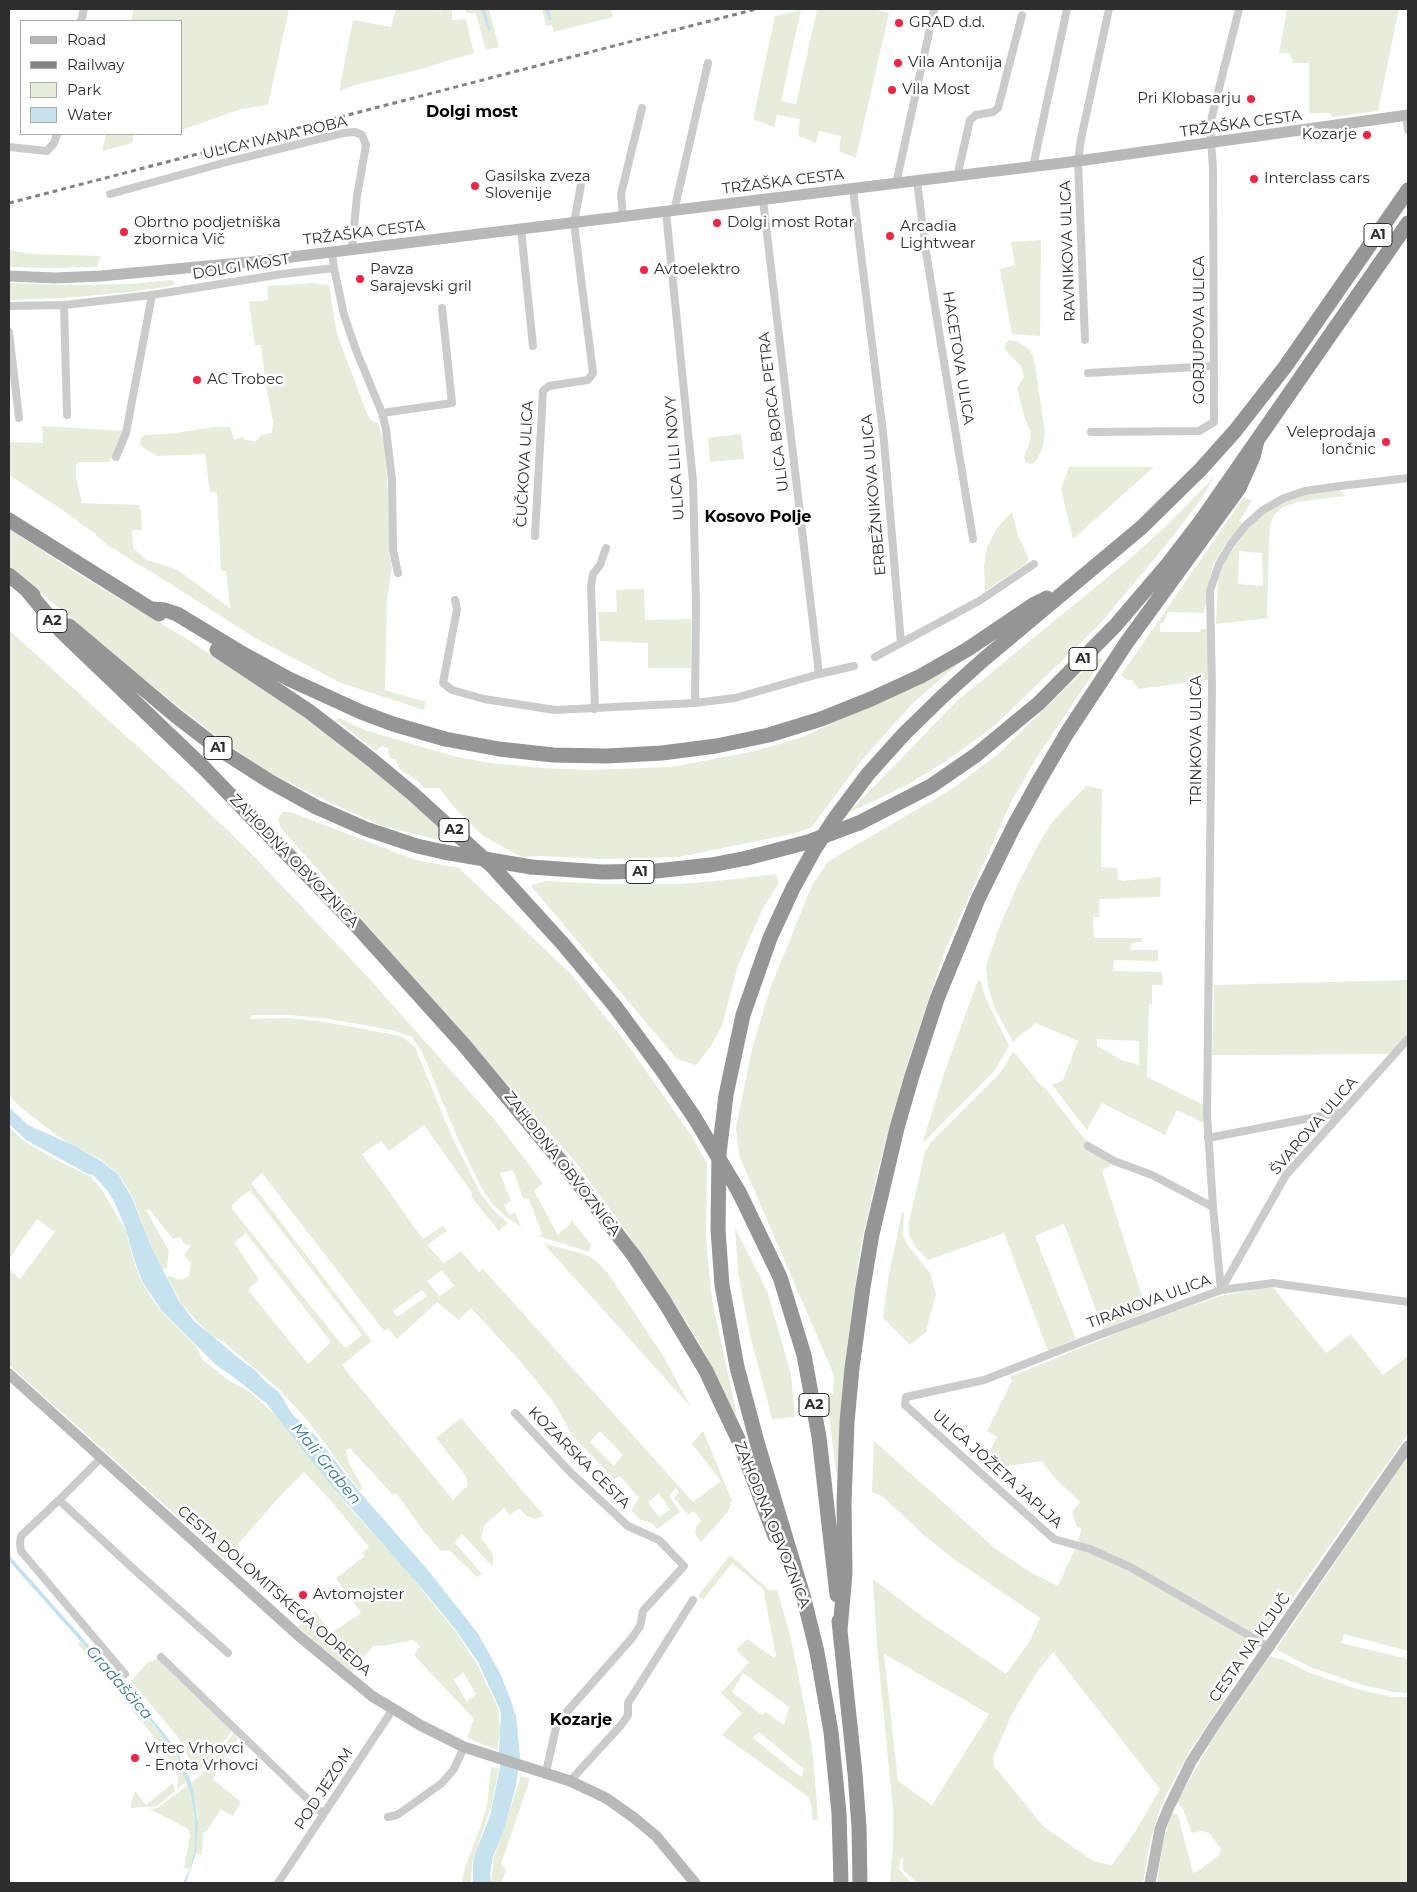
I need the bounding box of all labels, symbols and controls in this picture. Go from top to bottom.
place label: GRAD d.d. [909,14,985,32]
marker: GRAD d.d. [893,17,905,29]
legend [20,20,182,135]
text: Road [67,30,106,49]
place label: Vila Antonija [908,54,1002,72]
text: Railway [67,55,124,74]
marker: Vila Antonija [892,57,904,69]
text: Park [67,80,101,99]
place label: Vila Most [902,81,970,99]
marker: Vila Most [886,84,898,96]
place label: Pri Klobasarju [1137,90,1241,108]
marker: Pri Klobasarju [1245,93,1257,105]
district label: Dolgi most [426,102,518,122]
text: Water [67,105,113,124]
street label: TRŽAŠKA CESTA [1179,107,1303,141]
street label: ULICA IVANA ROBA [201,113,349,163]
place label: Kozarje [1302,126,1357,144]
marker: Kozarje [1361,129,1373,141]
street label: TRŽAŠKA CESTA [721,166,845,198]
place label: Gasilska zveza Slovenije [485,168,591,203]
place label: Interclass cars [1264,170,1370,188]
marker: Interclass cars [1248,173,1260,185]
marker: Gasilska zveza Slovenije [469,180,481,192]
street label: RAVNIKOVA ULICA [1057,180,1079,322]
place label: Obrtno podjetniška zbornica Vič [134,214,281,249]
place label: Dolgi most Rotar [727,214,855,232]
street label: TRŽAŠKA CESTA [302,217,426,249]
marker: Dolgi most Rotar [711,217,723,229]
place label: Arcadia Lightwear [900,218,976,253]
road number: A1 [1364,224,1392,246]
marker: Obrtno podjetniška zbornica Vič [118,226,130,238]
marker: Arcadia Lightwear [884,230,896,242]
street label: DOLGI MOST [191,250,291,284]
street label: GORJUPOVA ULICA [1191,256,1209,404]
place label: Pavza Sarajevski gril [370,261,472,296]
place label: Avtoelektro [654,261,740,279]
marker: Avtoelektro [638,264,650,276]
marker: Pavza Sarajevski gril [354,273,366,285]
street label: HACETOVA ULICA [939,290,977,426]
street label: ULICA BORCA PETRA [755,331,793,493]
place label: AC Trobec [207,371,283,389]
marker: AC Trobec [191,374,203,386]
street label: ULICA LILI NOVY [662,395,688,521]
street label: ČUČKOVA ULICA [513,400,537,528]
street label: ERBEŽNIKOVA ULICA [858,414,890,576]
place label: Veleprodaja lončnic [1287,424,1376,459]
marker: Veleprodaja lončnic [1380,436,1392,448]
district label: Kosovo Polje [705,507,811,527]
road number: A2 [37,610,67,632]
road number: A1 [1069,648,1097,671]
street label: TRINKOVA ULICA [1188,675,1206,805]
road number: A1 [204,736,232,760]
street label: ZAHODNA OBVOZNICA [226,791,362,931]
road number: A2 [439,818,469,842]
road number: A1 [626,860,654,884]
street label: ŠVAROVA ULICA [1267,1073,1361,1179]
street label: ZAHODNA OBVOZNICA [500,1088,624,1240]
street label: TIRANOVA ULICA [1085,1271,1213,1333]
road number: A2 [799,1394,829,1416]
street label: KOZARSKA CESTA [524,1403,634,1513]
street label: ULICA JOŽETA JAPLJA [928,1406,1066,1532]
water label: Mali Graben [287,1419,365,1509]
street label: ZAHODNA OBVOZNICA [730,1439,814,1611]
street label: CESTA DOLOMITSKEGA ODREDA [173,1502,375,1680]
place label: Avtomojster [313,1586,404,1604]
marker: Avtomojster [297,1589,309,1601]
street label: CESTA NA KLJUČ [1206,1590,1294,1706]
water label: Gradaščica [82,1642,156,1724]
district label: Kozarje [550,1710,612,1730]
place label: Vrtec Vrhovci - Enota Vrhovci [145,1740,258,1775]
street label: POD JEZOM [291,1745,357,1833]
marker: Vrtec Vrhovci - Enota Vrhovci [129,1752,141,1764]

